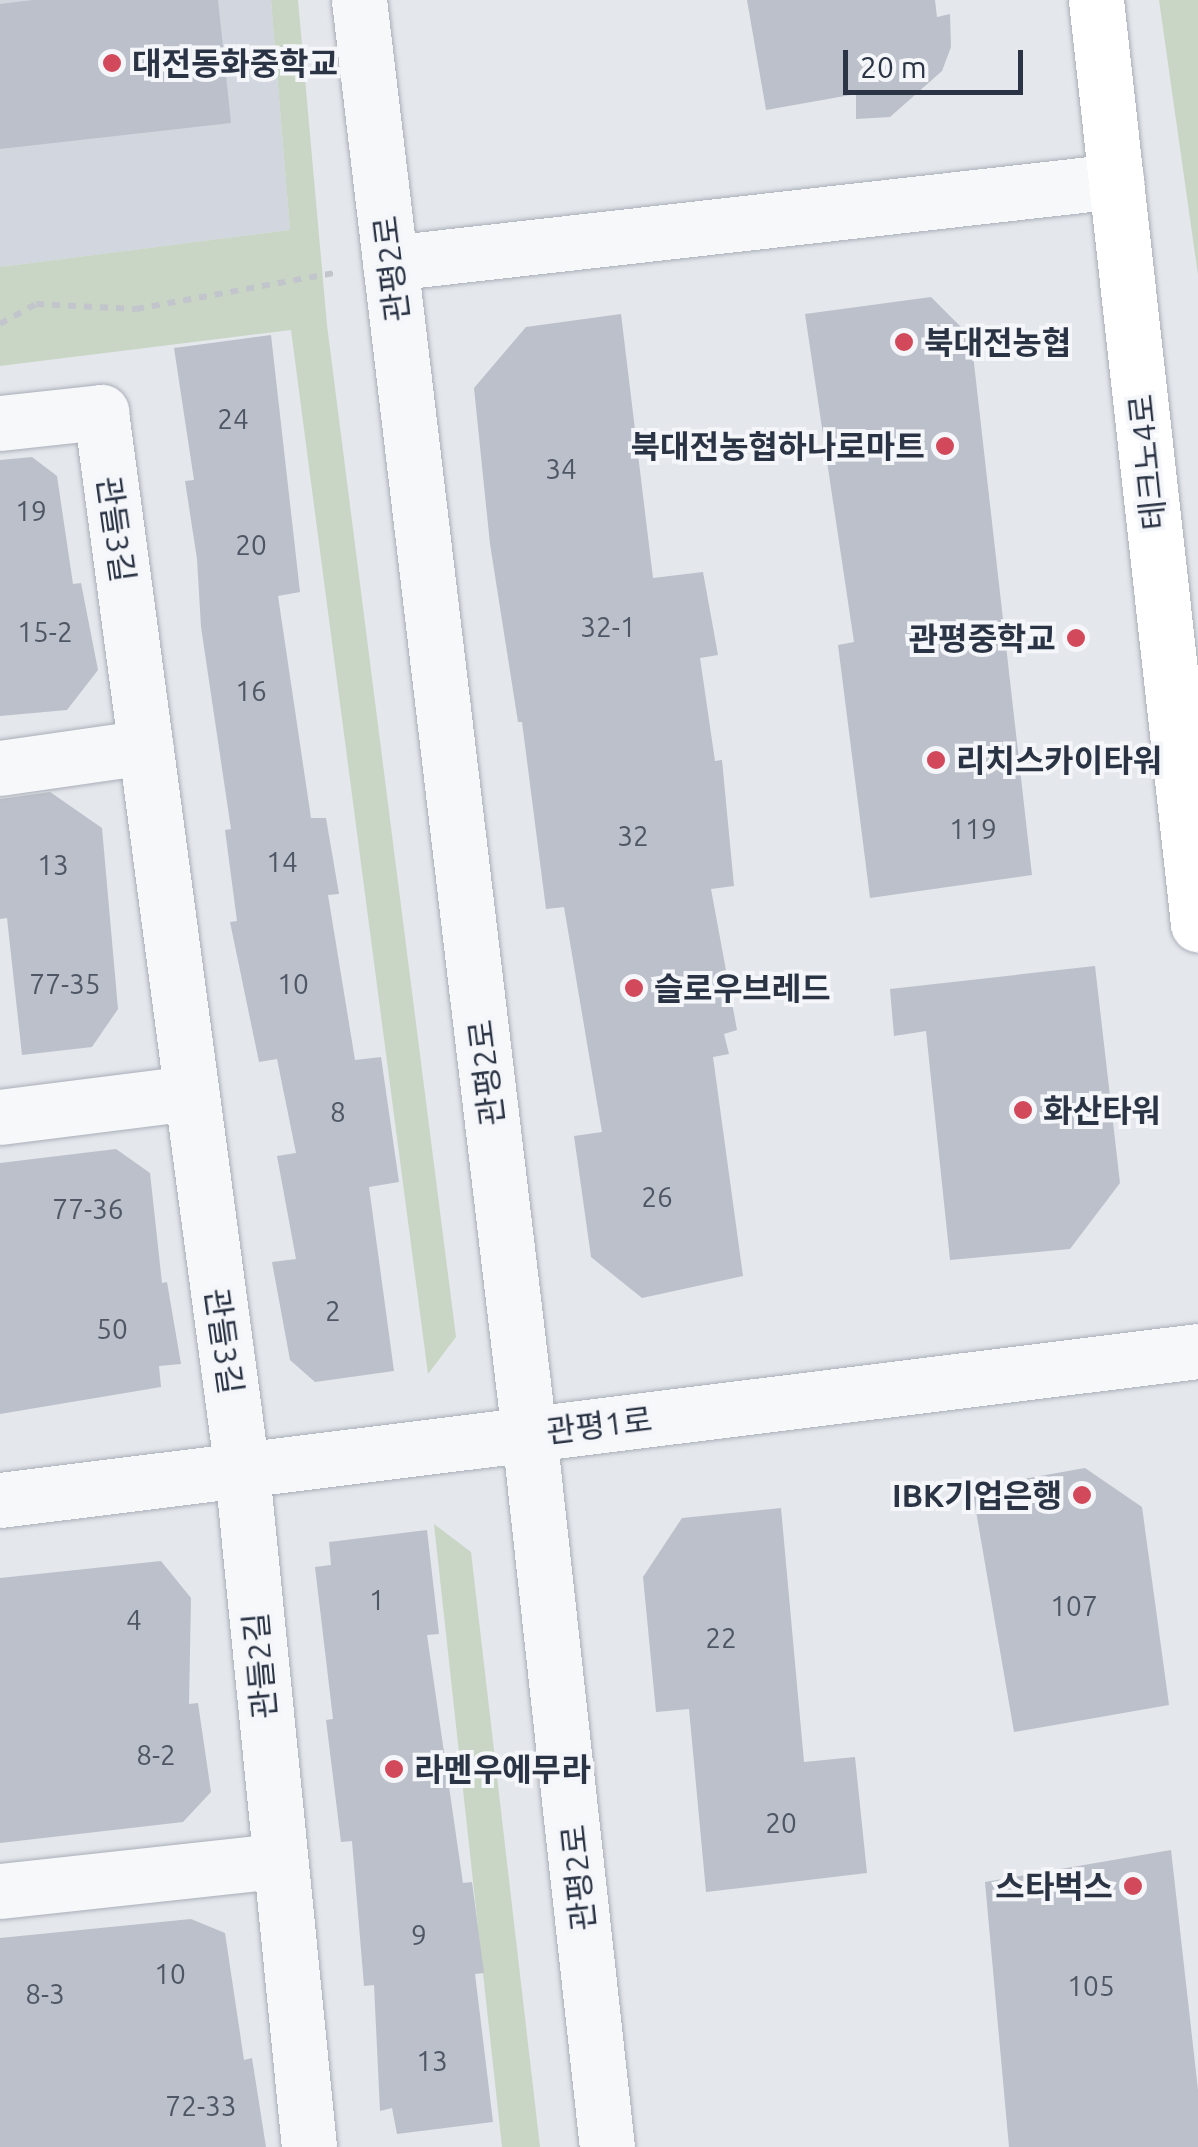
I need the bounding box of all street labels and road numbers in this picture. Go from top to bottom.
street label: 관평2로 [365,214,417,324]
street label: 테크노4로 [1121,392,1173,532]
street label: 관들3길 [90,474,142,584]
street label: 관평2로 [460,1018,512,1128]
street label: 관들3길 [198,1286,250,1396]
street label: 관평1로 [544,1399,654,1451]
street label: 관들2길 [236,1611,284,1721]
street label: 관평2로 [553,1823,603,1933]

